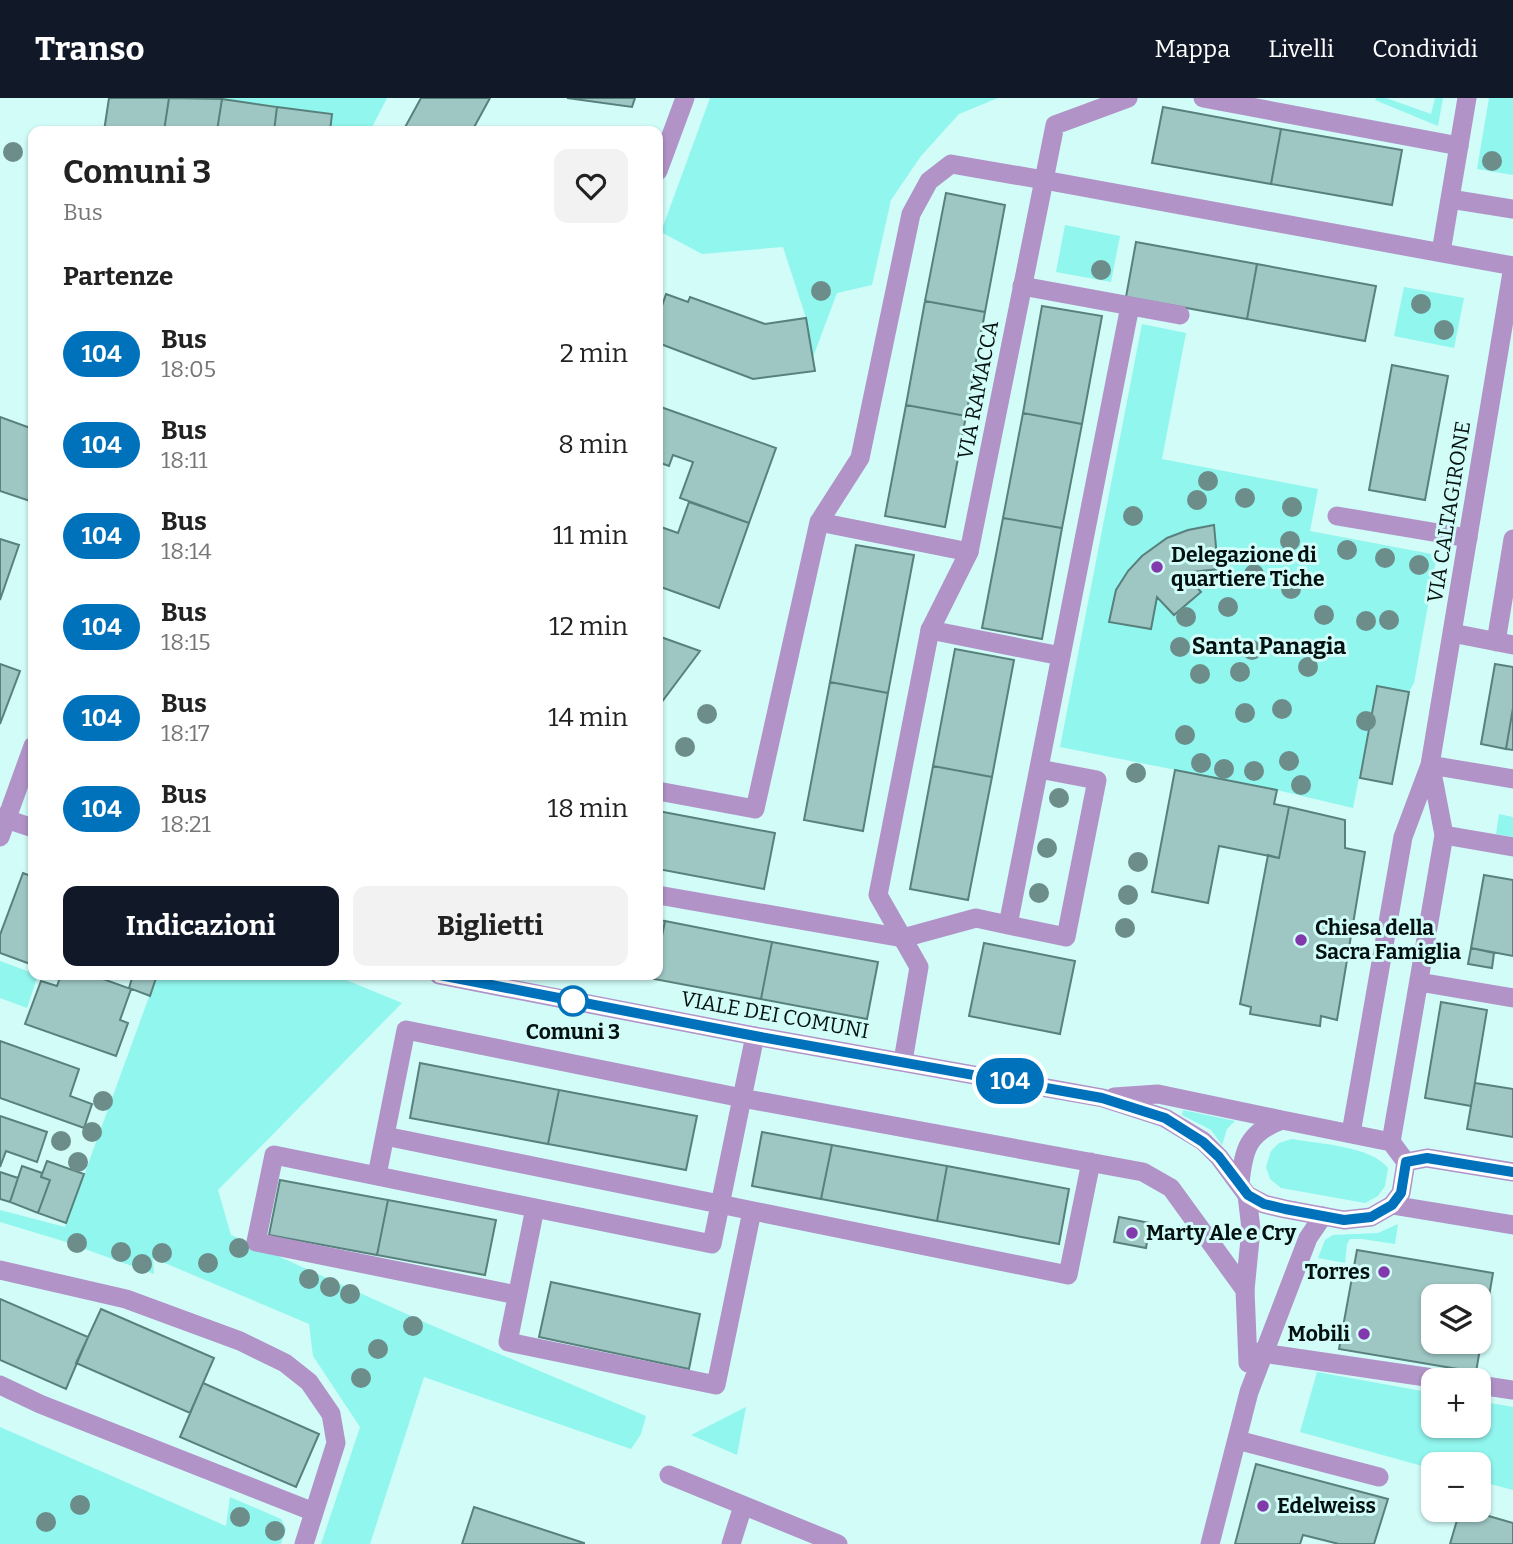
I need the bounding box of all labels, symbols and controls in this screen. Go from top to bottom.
text: Transo [35,29,144,69]
text: Mappa [1154,35,1230,63]
text: Livelli [1268,35,1334,63]
text: Condividi [1372,35,1478,63]
button: heart [554,149,628,223]
text: Comuni 3 [63,152,211,192]
text: Bus [63,198,103,226]
text: Partenze [63,261,173,292]
street label: VIA RAMACCA [952,318,1004,462]
text: Bus [161,324,207,355]
text: 2 min [560,338,628,369]
text: 104 [81,340,122,368]
text: 18:05 [161,355,216,383]
text: Bus [161,415,207,446]
street label: VIA CALTAGIRONE [1422,419,1476,605]
text: 8 min [558,429,628,460]
text: 104 [81,431,122,459]
text: 18:11 [161,446,208,474]
text: Bus [161,506,207,537]
text: 11 min [553,520,628,551]
text: 104 [81,522,122,550]
text: 18:14 [161,537,212,565]
place label: Delegazione di quartiere Tiche [1171,542,1324,592]
marker: Delegazione di quartiere Tiche [1149,559,1165,575]
text: Bus [161,597,207,628]
text: 12 min [549,611,628,642]
text: 104 [81,613,122,641]
text: 18:15 [161,628,211,656]
district label: Santa Panagia [1192,632,1346,660]
text: Bus [161,688,207,719]
text: 14 min [548,702,628,733]
text: 104 [81,704,122,732]
text: 18:17 [161,719,210,747]
text: Bus [161,779,207,810]
text: 18 min [548,793,628,824]
text: 104 [81,795,122,823]
text: 18:21 [161,810,211,838]
button: Indicazioni [63,886,339,966]
button: Biglietti [353,886,628,966]
place label: Chiesa della Sacra Famiglia [1315,915,1461,965]
marker: Chiesa della Sacra Famiglia [1293,932,1309,948]
marker: Comuni 3 [558,986,588,1016]
street label: VIALE DEI COMUNI [679,986,871,1044]
place label: Comuni 3 [526,1019,620,1045]
line badge: 104 [970,1058,1050,1104]
text: 104 [990,1067,1030,1095]
place label: Marty Ale e Cry [1146,1220,1296,1246]
marker: Marty Ale e Cry [1124,1225,1140,1241]
place label: Torres [1305,1259,1370,1285]
marker: Torres [1376,1264,1392,1280]
map controls [1421,1284,1491,1522]
button: layers [1421,1284,1491,1354]
place label: Mobili [1287,1321,1350,1347]
marker: Mobili [1356,1326,1372,1342]
button: + [1421,1368,1491,1438]
button: − [1421,1452,1491,1522]
place label: Edelweiss [1277,1493,1376,1519]
marker: Edelweiss [1255,1498,1271,1514]

